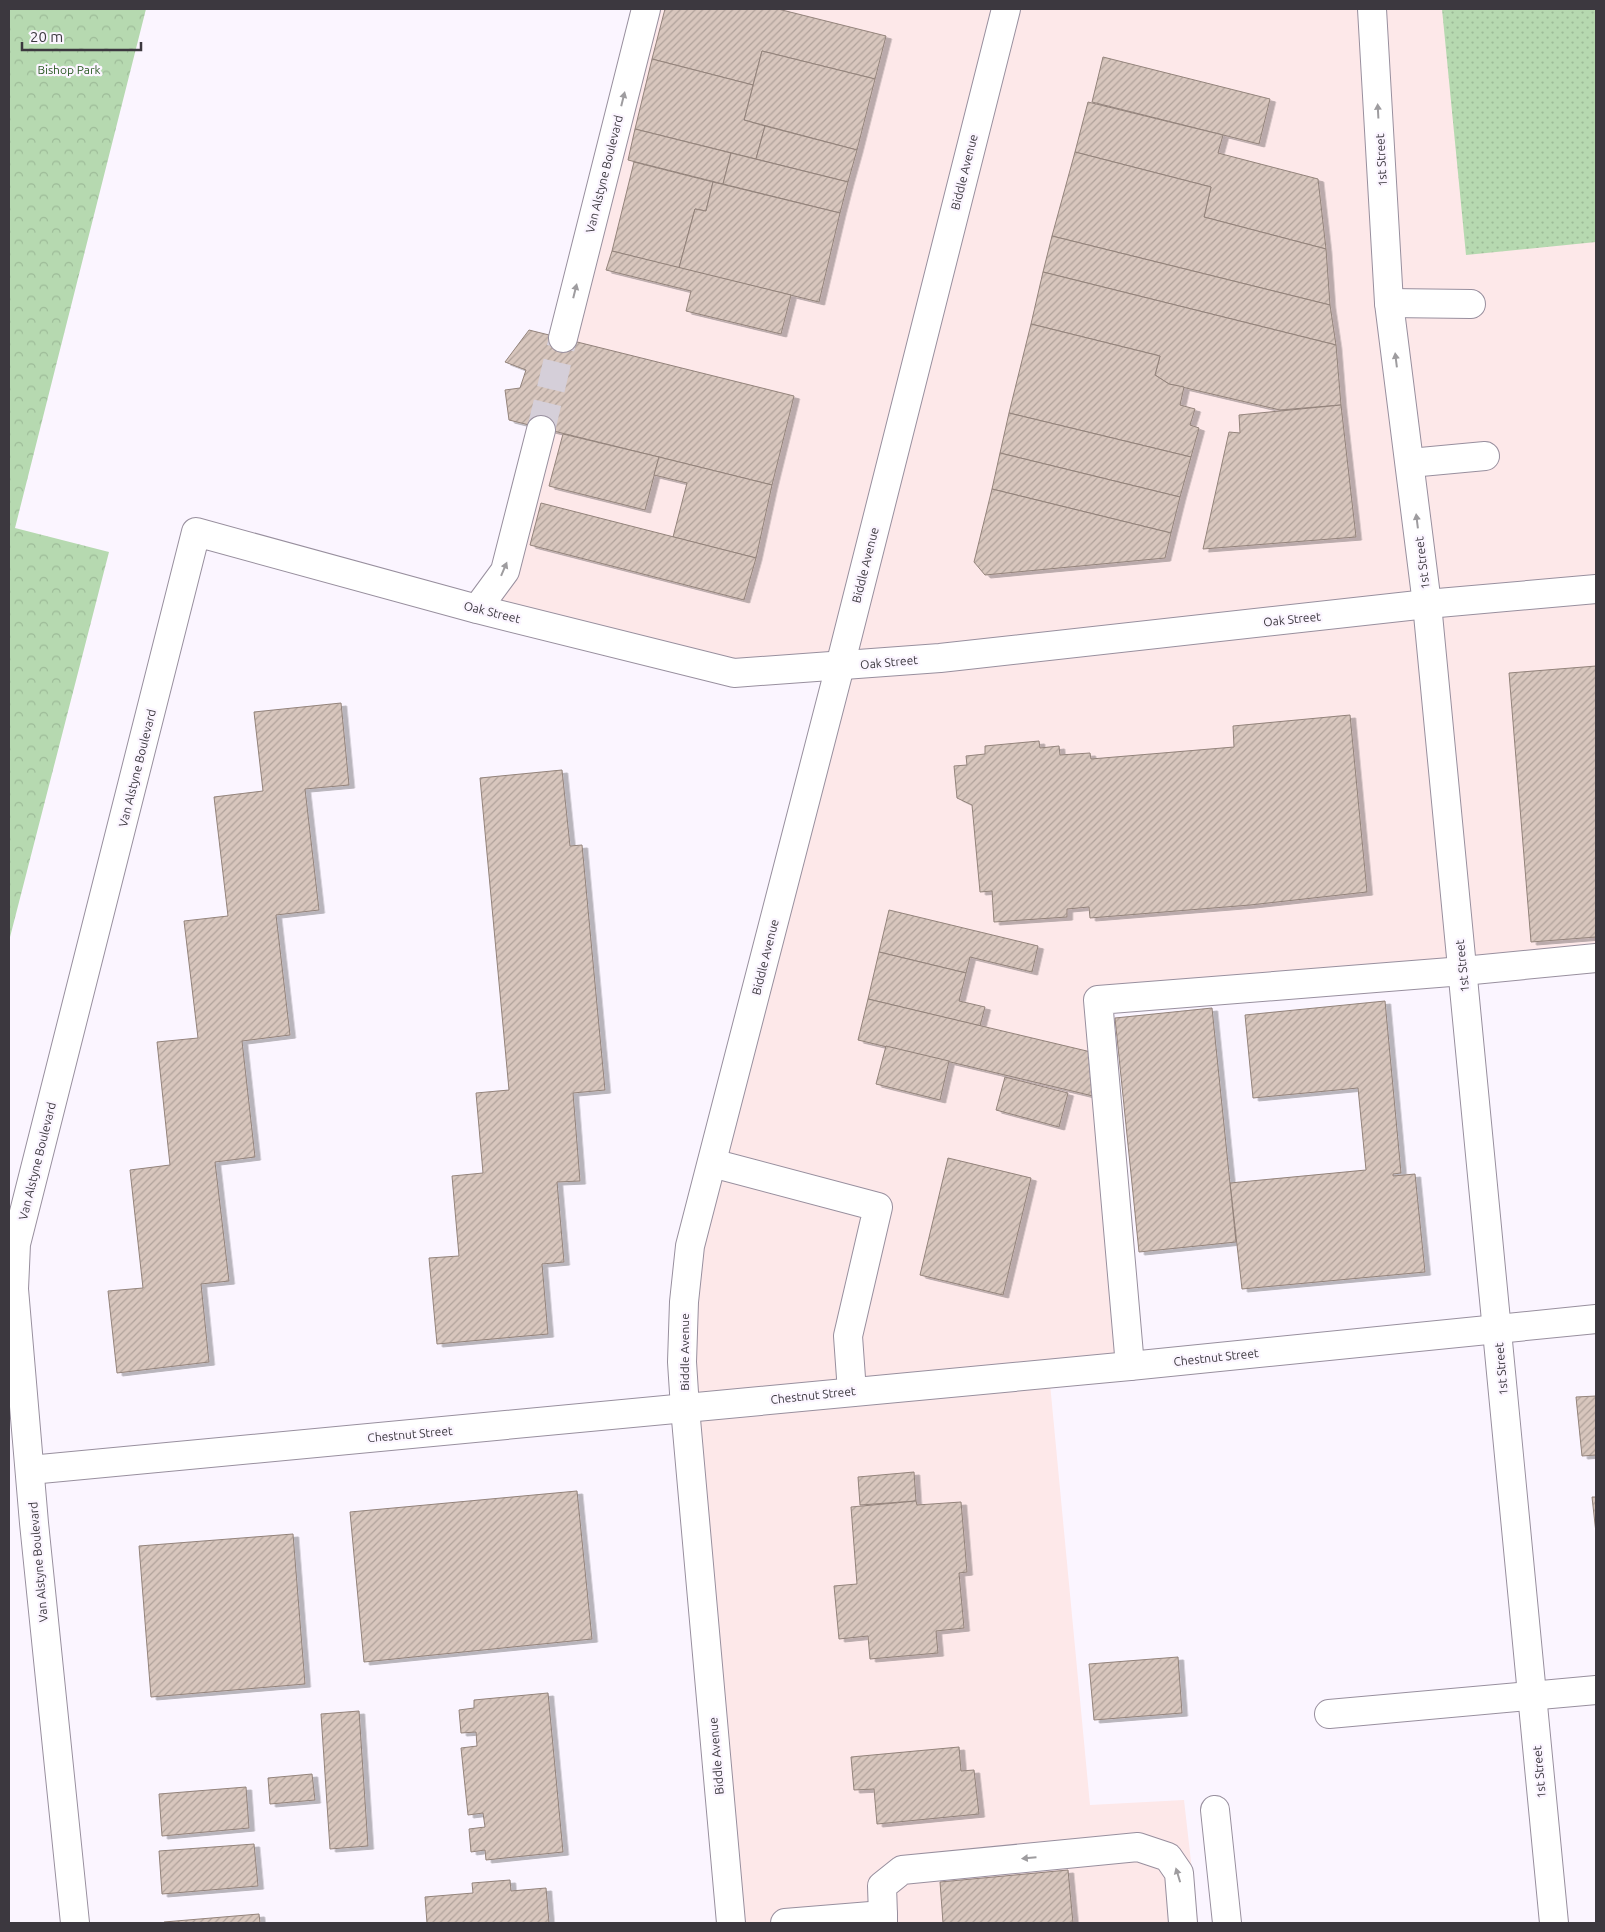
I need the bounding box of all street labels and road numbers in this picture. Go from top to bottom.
street label: Van Alstyne Boulevard [583,114,625,234]
street label: Biddle Avenue [948,133,980,211]
street label: 1st Street [1373,133,1389,187]
street label: Biddle Avenue [849,526,881,604]
street label: 1st Street [1412,536,1432,590]
street label: Oak Street [462,599,522,625]
street label: Oak Street [1263,609,1322,628]
street label: Oak Street [860,653,919,671]
street label: Van Alstyne Boulevard [116,708,158,828]
street label: Biddle Avenue [749,918,781,996]
street label: 1st Street [1453,939,1471,993]
street label: Van Alstyne Boulevard [16,1101,58,1221]
street label: Biddle Avenue [678,1313,691,1391]
street label: 1st Street [1492,1342,1510,1396]
street label: Chestnut Street [1173,1346,1259,1368]
street label: Chestnut Street [770,1384,856,1406]
street label: Chestnut Street [367,1424,453,1444]
street label: Van Alstyne Boulevard [26,1501,50,1623]
street label: Biddle Avenue [706,1717,726,1795]
street label: 1st Street [1530,1745,1548,1799]

